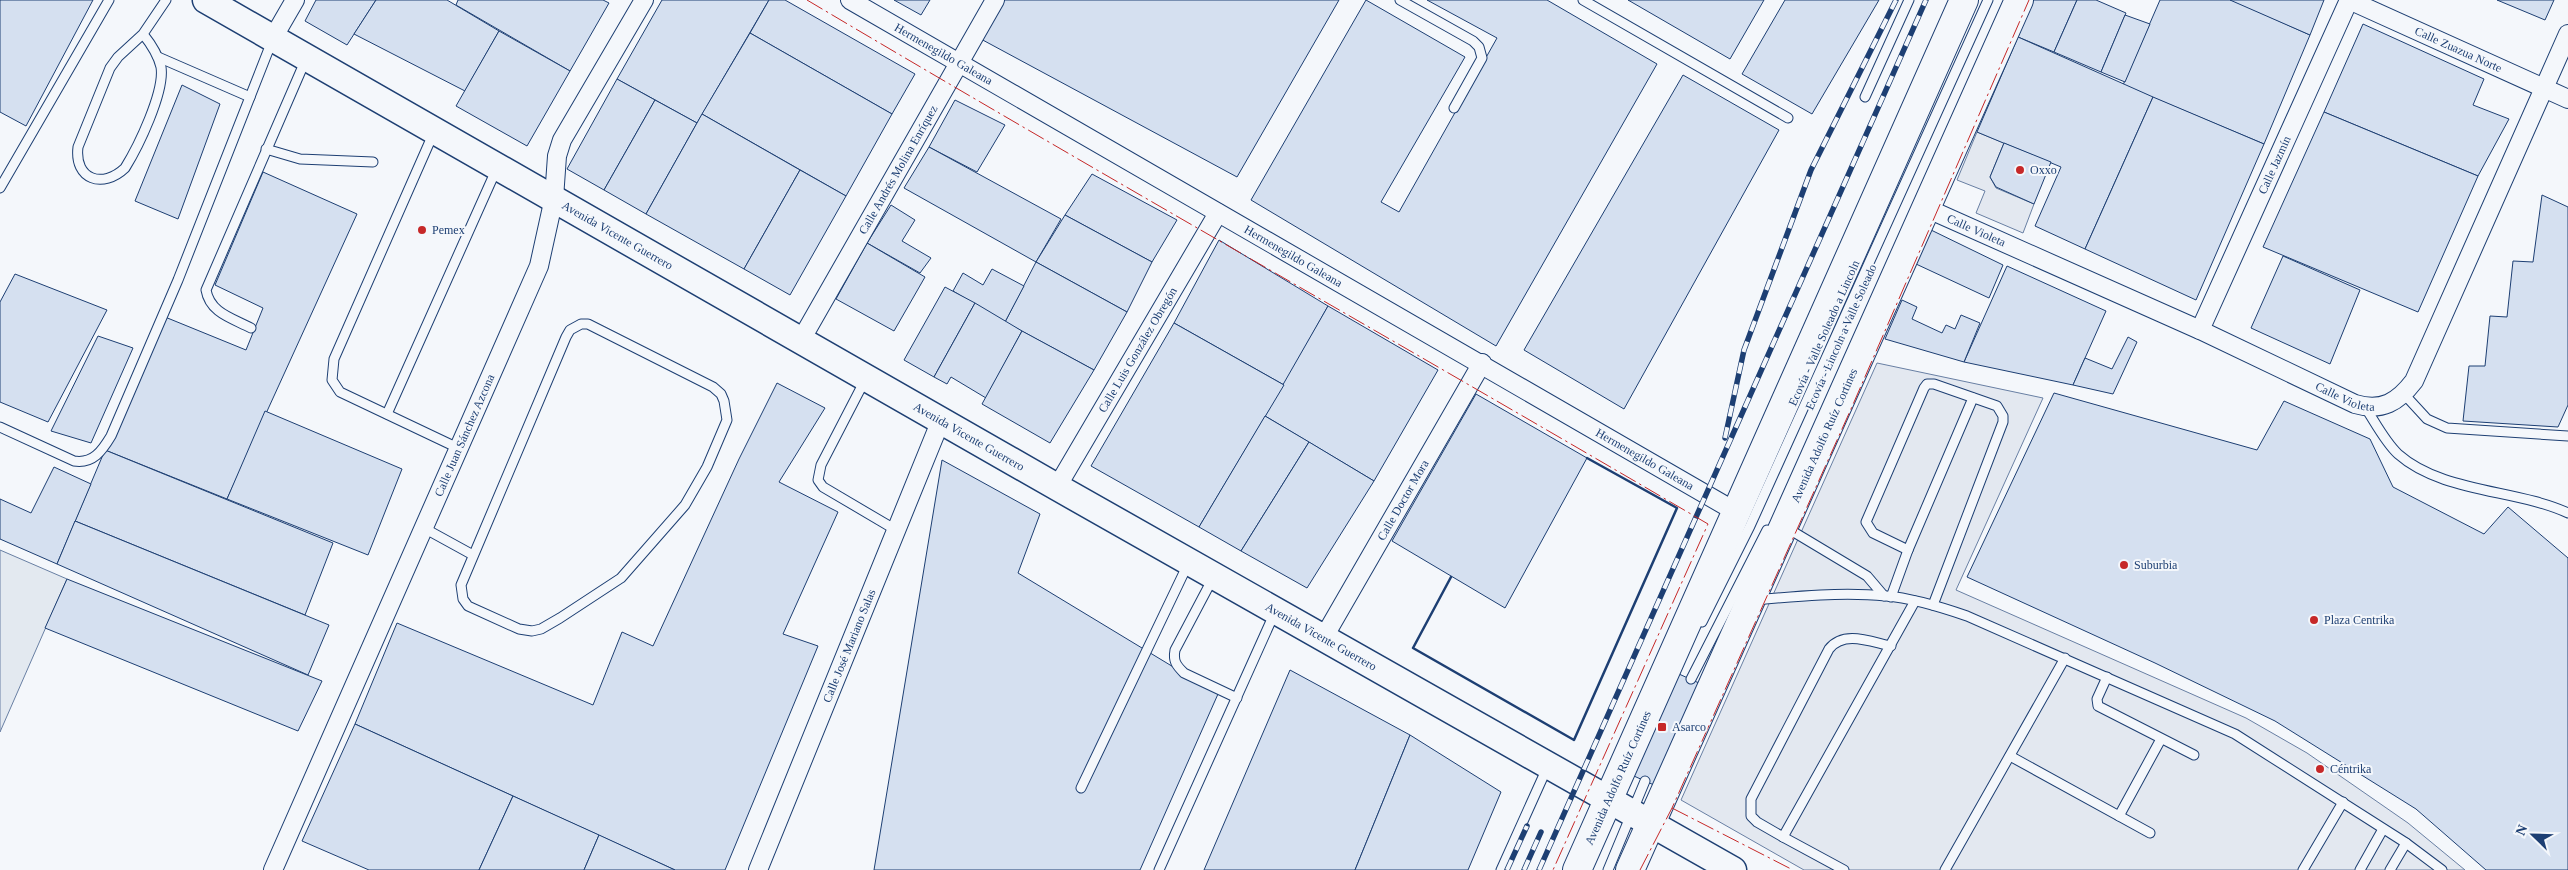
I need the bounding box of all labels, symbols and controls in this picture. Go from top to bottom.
street label: Hermenegildo Galeana [892,20,996,88]
street label: Calle Zuazua Norte [2413,24,2504,75]
street label: Calle Andrés Molina Enríquez [856,103,940,237]
street label: Calle Jazmín [2255,134,2294,196]
place label: Oxxo [2030,163,2057,177]
marker: Oxxo [2014,164,2026,176]
street label: Avenida Vicente Guerrero [559,198,675,273]
street label: Calle Violeta [1945,211,2008,250]
street label: Hermenegildo Galeana [1242,222,1345,290]
place label: Pemex [432,223,465,237]
marker: Pemex [416,224,428,236]
street label: Ecovía - Valle Soleado a Lincoln [1785,258,1863,408]
street label: Ecovía - Lincoln a Valle Soleado [1802,262,1880,412]
street label: Calle Luis González Obregón [1095,285,1180,415]
street label: Avenida Adolfo Ruíz Cortines [1788,366,1861,505]
street label: Calle Juan Sánchez Azcona [431,371,498,499]
street label: Calle Violeta [2313,379,2375,414]
street label: Avenida Vicente Guerrero [911,399,1027,474]
street label: Hermenegildo Galeana [1593,425,1697,493]
street label: Calle Doctor Mora [1374,457,1432,543]
place label: Suburbia [2134,558,2178,572]
marker: Suburbia [2118,559,2130,571]
street label: Calle José Mariano Salas [820,587,879,705]
street label: Avenida Vicente Guerrero [1263,600,1379,674]
place label: Plaza Centrika [2324,613,2395,627]
marker: Plaza Centrika [2308,614,2320,626]
street label: Avenida Adolfo Ruíz Cortines [1582,708,1654,847]
place label: Asarco [1672,720,1706,734]
marker: Asarco [1656,721,1668,733]
place label: Céntrika [2330,762,2372,776]
marker: Céntrika [2314,763,2326,775]
north arrow [2508,810,2558,860]
text: N [2513,823,2530,838]

